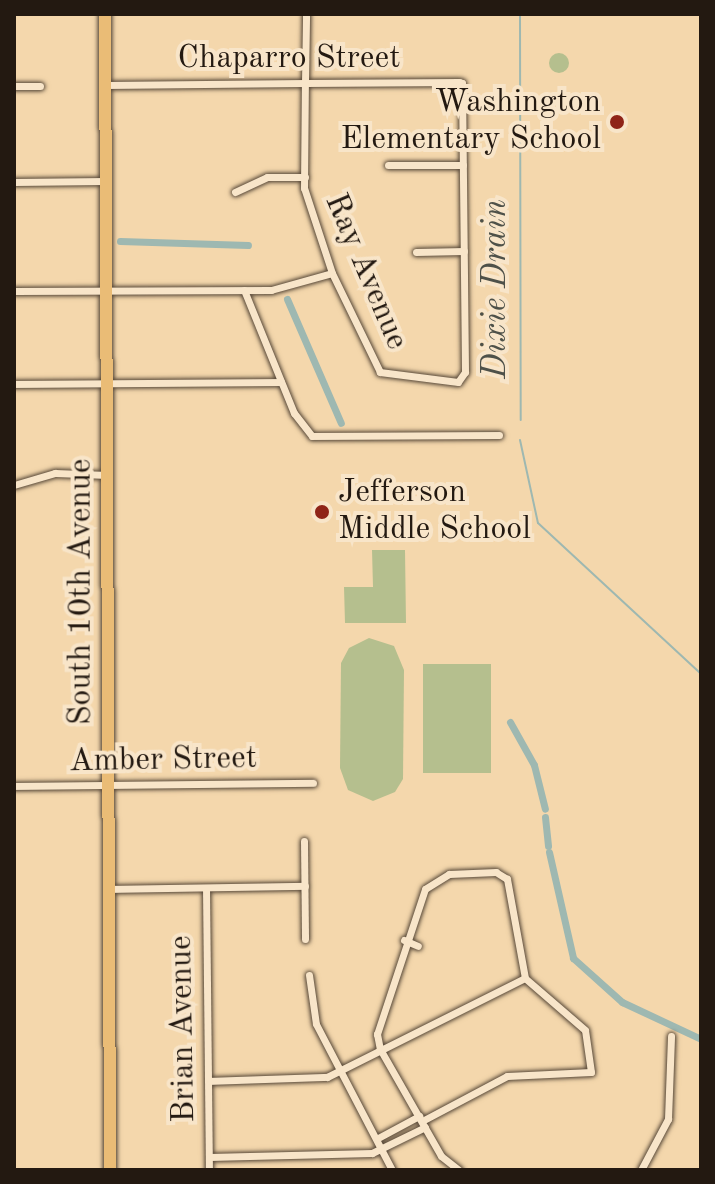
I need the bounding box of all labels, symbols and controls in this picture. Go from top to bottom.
street label: Chaparro Street [178,40,400,78]
place label: Washington Elementary School [341,85,601,160]
marker: Washington Elementary School [608,113,626,131]
street label: Ray Avenue [315,188,415,356]
water label: Dixie Drain [477,199,517,379]
street label: South 10th Avenue [63,459,101,725]
place label: Jefferson Middle School [338,475,531,550]
marker: Jefferson Middle School [313,503,331,521]
street label: Amber Street [69,740,257,782]
street label: Brian Avenue [163,935,205,1123]

